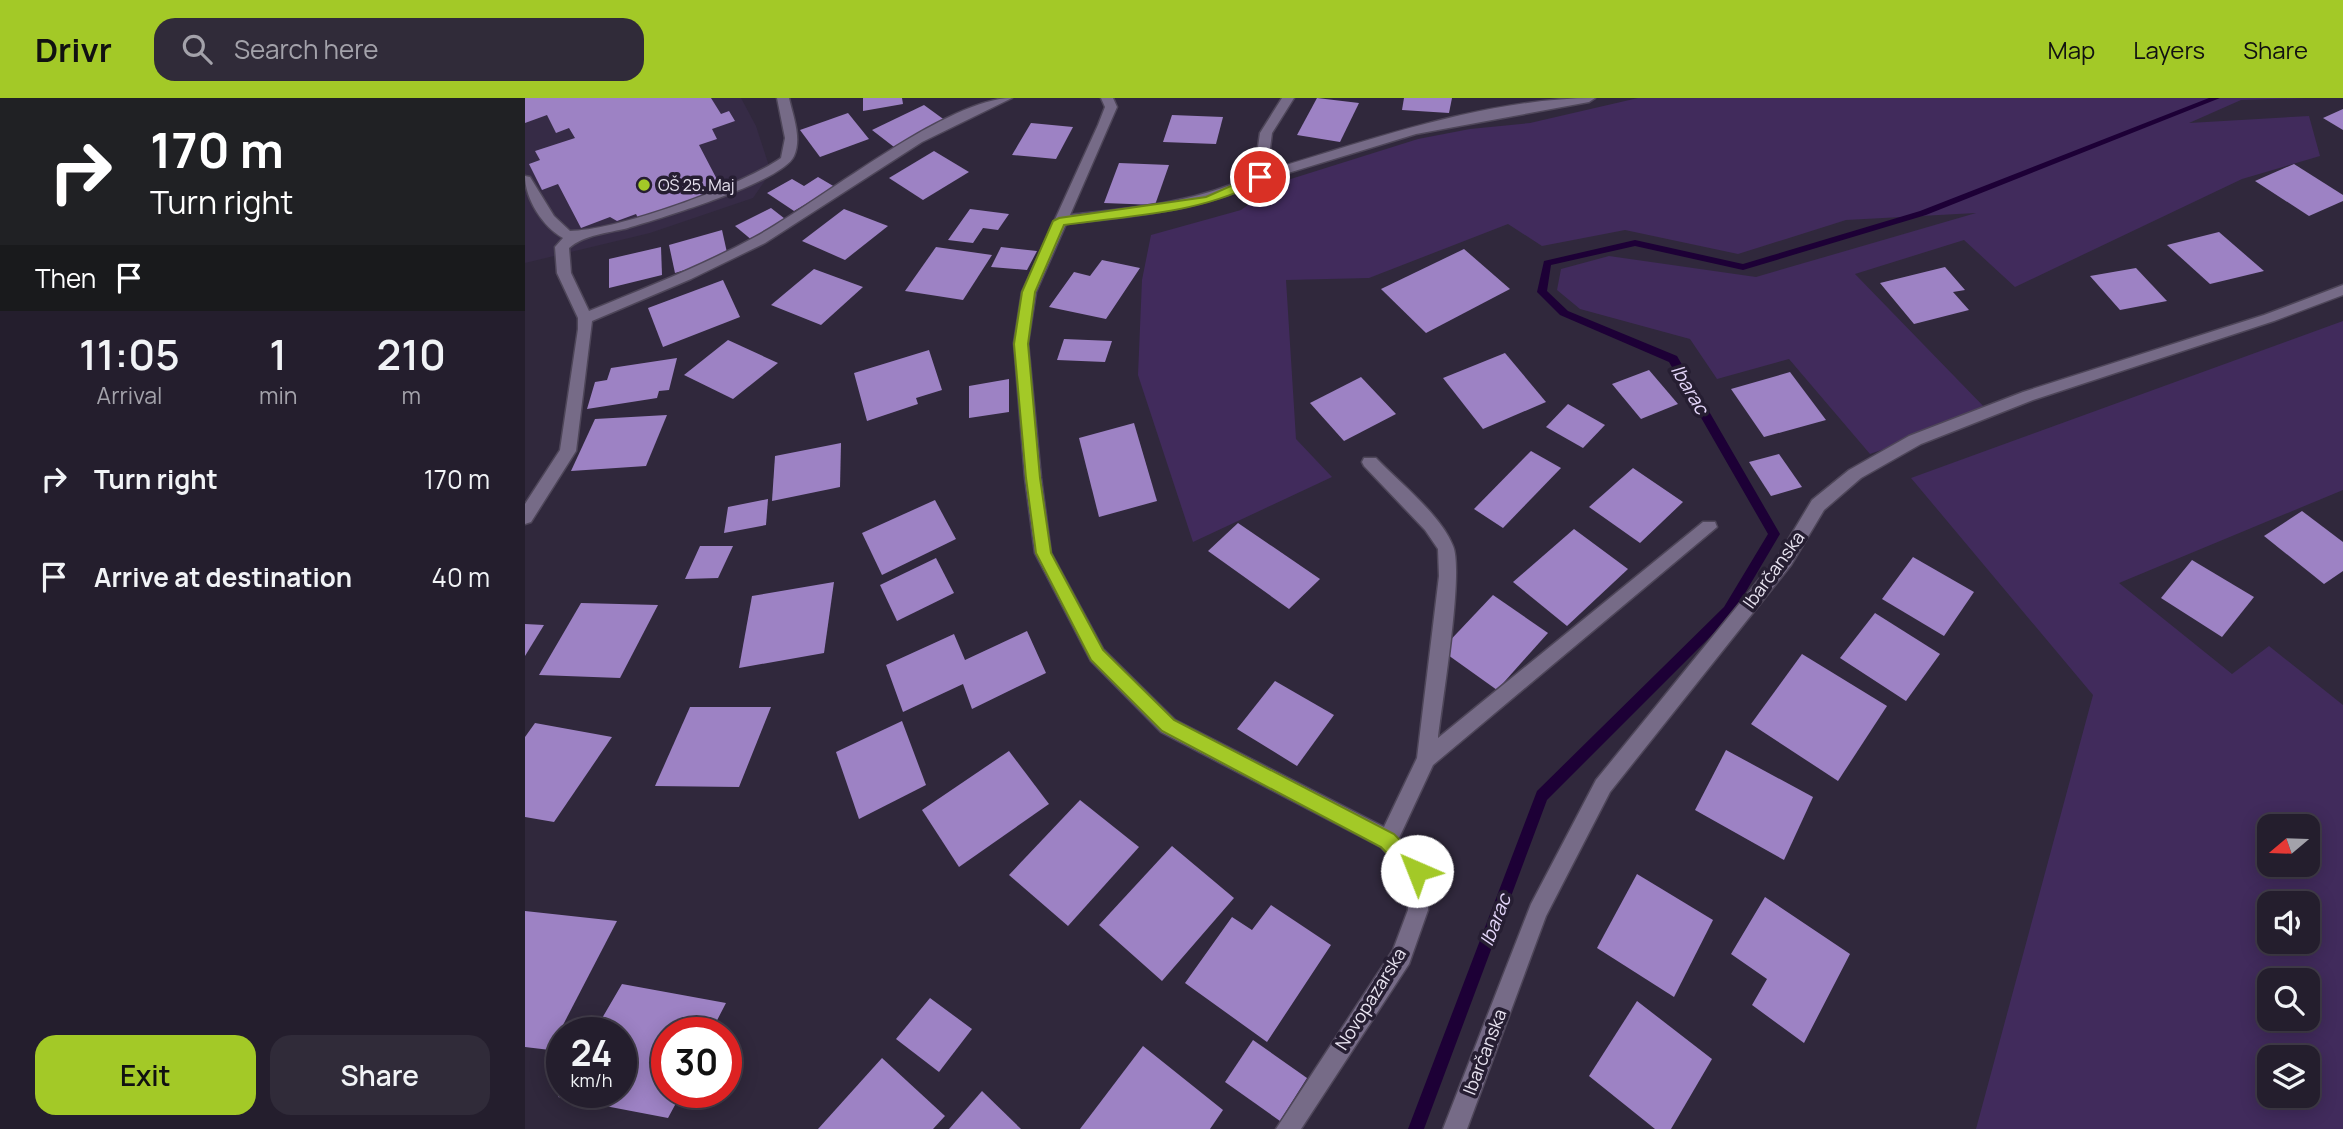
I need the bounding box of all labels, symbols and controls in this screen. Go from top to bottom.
search box [154,18,644,81]
text: Drivr [35,27,112,72]
icon: search [178,30,216,68]
text: Search here [234,31,378,67]
text: Map [2048,33,2095,66]
text: Layers [2133,33,2205,66]
text: Share [2243,33,2308,66]
text: 170 m [150,116,284,183]
icon: right [35,126,126,217]
pin [1230,147,1290,207]
icon: arrive [1241,158,1279,196]
place label: OŠ 25. Maj [658,174,735,196]
marker: OŠ 25. Maj [636,177,652,193]
text: Turn right [150,180,293,224]
icon: arrive [110,259,148,297]
text: Then [35,260,96,296]
text: 11:05 [79,325,180,383]
text: 1 [269,325,287,383]
text: 210 [377,325,446,383]
water label: Ibarac [1665,359,1716,420]
text: Arrival [97,379,162,411]
text: min [259,379,297,411]
text: m [401,379,421,411]
icon: right [35,460,73,498]
text: Turn right [94,461,218,497]
text: 170 m [424,461,490,497]
street label: Ibarčanska [1737,526,1809,613]
icon: arrive [35,558,73,596]
text: Arrive at destination [94,559,352,595]
text: 40 m [432,559,490,595]
north arrow [2257,814,2321,877]
map controls [2257,814,2320,1108]
position arrow [1380,834,1454,908]
water label: Ibarac [1473,889,1517,950]
button: sound [2257,891,2320,954]
street label: Novopazarska [1329,943,1411,1054]
button: search [2257,968,2320,1031]
street label: Ibarčanska [1457,1005,1511,1098]
speed limit sign: 30 [651,1017,742,1108]
text: 24 [571,1029,612,1077]
button: Exit [35,1035,256,1115]
button: Share [270,1035,490,1115]
button: layers [2257,1045,2320,1108]
text: km/h [571,1068,612,1092]

